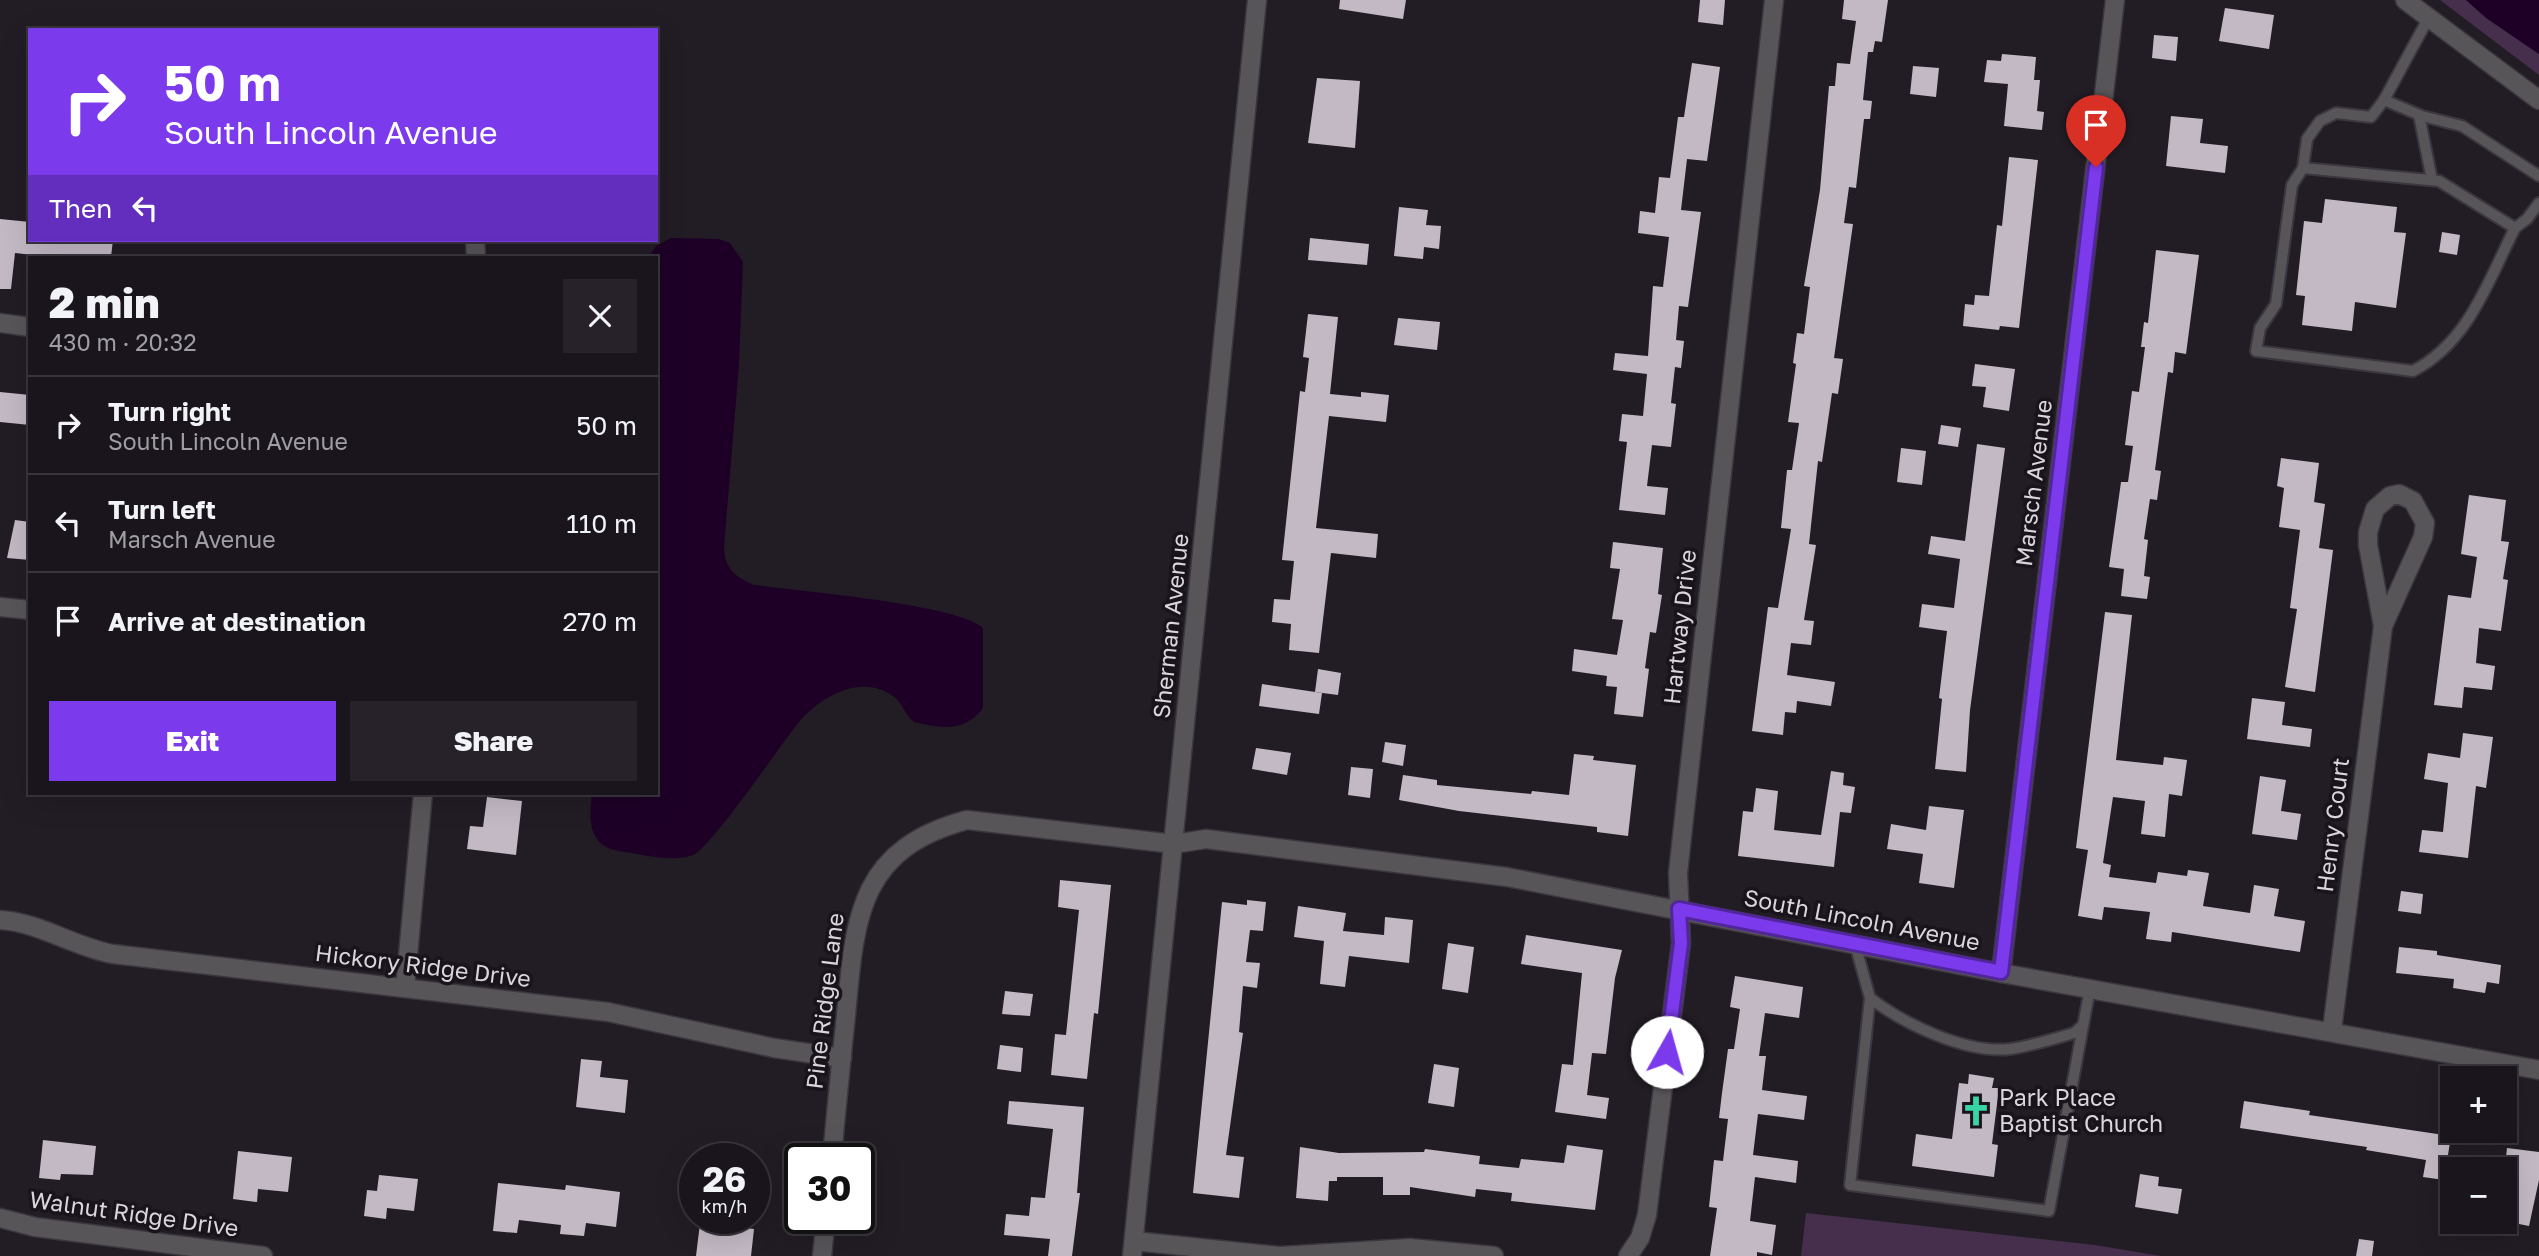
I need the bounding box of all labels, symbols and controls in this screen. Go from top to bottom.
text: 50 m [164,53,281,112]
icon: right [49,56,140,147]
pin [2066,95,2126,167]
icon: arrive [2077,106,2115,144]
text: South Lincoln Avenue [164,113,498,151]
icon: left [126,189,164,227]
text: Then [49,193,112,224]
text: 2 min [49,277,160,327]
button: close [563,279,637,353]
text: 430 m · 20:32 [49,328,197,356]
text: Turn right [108,396,231,427]
street label: Marsch Avenue [2009,398,2057,568]
icon: right [49,406,87,444]
text: 50 m [576,410,637,441]
text: South Lincoln Avenue [108,427,348,455]
text: Turn left [108,494,216,525]
icon: left [49,504,87,542]
text: 110 m [566,508,637,539]
text: Marsch Avenue [108,525,276,553]
street label: Sherman Avenue [1146,532,1194,720]
street label: Hartway Drive [1657,548,1701,706]
icon: arrive [49,602,87,640]
text: Arrive at destination [108,606,366,637]
text: 270 m [563,606,637,637]
button: Exit [49,701,336,781]
button: Share [350,701,637,781]
street label: Henry Court [2310,756,2354,894]
street label: South Lincoln Avenue [1742,882,1983,956]
street label: Pine Ridge Lane [799,911,849,1091]
street label: Hickory Ridge Drive [314,938,533,992]
position arrow [1630,1015,1704,1089]
map controls [2440,1066,2517,1234]
button: + [2440,1066,2517,1143]
place label: Park Place Baptist Church [1999,1083,2163,1137]
church icon: Park Place Baptist Church [1959,1094,1993,1128]
speed limit sign: 30 [784,1143,875,1234]
button: − [2440,1157,2517,1234]
text: 26 [703,1158,746,1200]
street label: Walnut Ridge Drive [28,1184,240,1242]
text: km/h [702,1195,747,1217]

